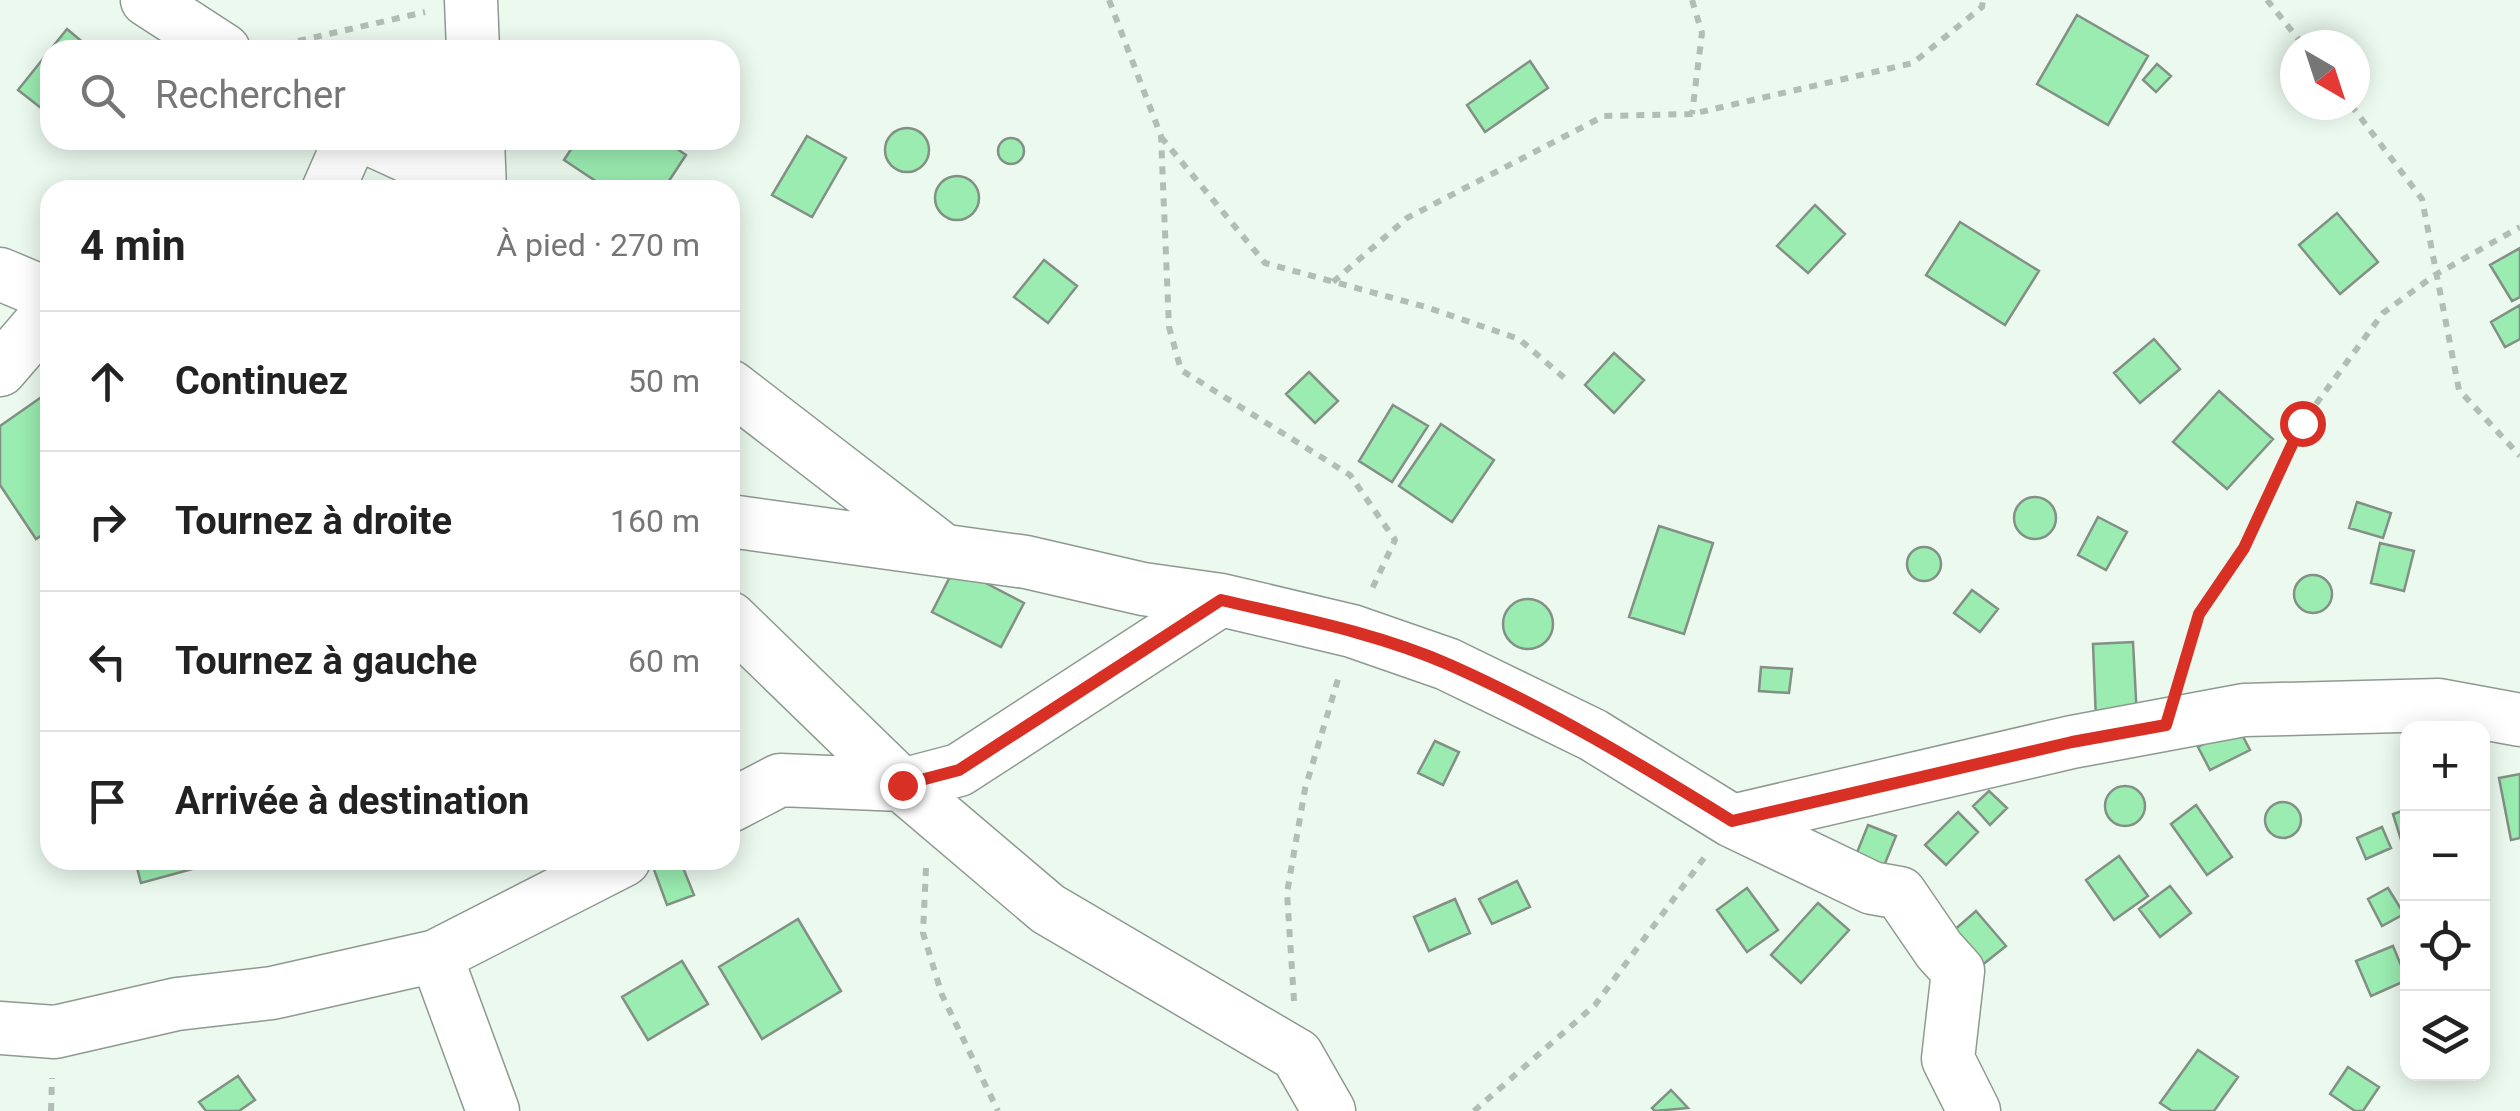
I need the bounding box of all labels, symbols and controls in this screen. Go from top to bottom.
north arrow [2280,30,2370,120]
search box [40,40,740,150]
icon: search [75,68,130,123]
text: Rechercher [155,73,346,117]
text: 4 min [80,221,186,270]
text: À pied · 270 m [496,226,700,264]
icon: ahead [80,354,135,409]
text: Continuez [175,359,348,403]
text: 50 m [628,362,700,400]
route start [2280,401,2326,447]
icon: right [80,494,135,549]
text: Tournez à droite [175,499,452,543]
text: 160 m [610,502,700,540]
icon: left [80,634,135,689]
text: Tournez à gauche [175,639,477,683]
text: 60 m [628,642,700,680]
map controls [2400,721,2490,1081]
button: + [2400,721,2490,811]
route end [880,763,926,809]
icon: arrive [80,774,135,829]
text: Arrivée à destination [175,779,529,823]
button: − [2400,811,2490,901]
button: locate [2400,901,2490,991]
button: layers [2400,991,2490,1081]

